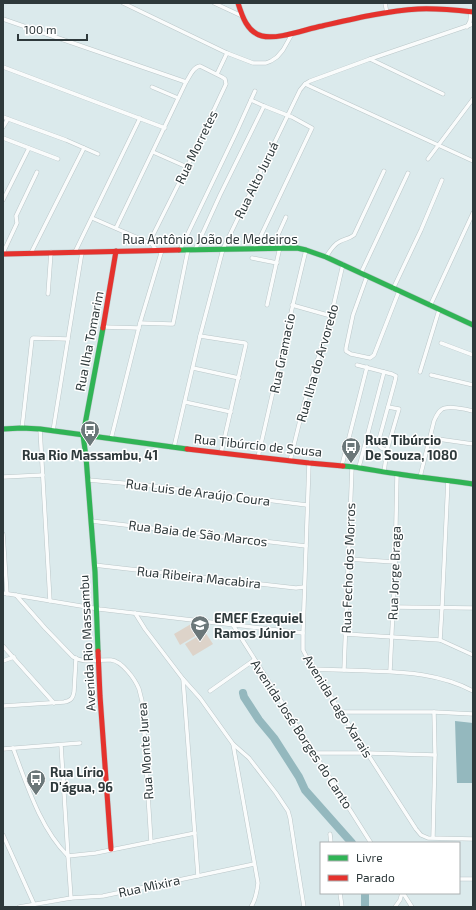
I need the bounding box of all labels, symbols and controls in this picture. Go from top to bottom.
scale bar [18,16,87,42]
text: 100 m [24,22,56,36]
street label: Rua Morretes [171,108,221,186]
street label: Rua Alto Juruá [230,139,282,221]
street label: Rua Antônio João de Medeiros [122,231,298,247]
street label: Rua Ilha Tomarim [71,289,107,393]
street label: Rua Ilha do Arvoredo [292,302,342,424]
street label: Rua Gramacio [266,311,298,395]
bus stop icon: Rua Rio Massambu, 41 [79,419,101,447]
street label: Rua Tibúrcio de Sousa [193,430,323,460]
place label: Rua Tibúrcio De Souza, 1080 [365,432,457,463]
bus stop icon: Rua Tibúrcio De Souza, 1080 [340,436,362,464]
place label: Rua Rio Massambu, 41 [22,447,158,463]
street label: Rua Luis de Araújo Coura [125,475,271,509]
street label: Rua Fecho dos Morros [338,502,358,634]
street label: Rua Baia de São Marcos [128,517,268,549]
street label: Rua Jorge Braga [384,526,404,620]
street label: Rua Ribeira Macabira [136,563,262,591]
street label: Avenida Rio Massambu [75,574,99,712]
place label: EMEF Ezequiel Ramos Júnior [214,610,304,641]
school or university icon: EMEF Ezequiel Ramos Júnior [189,614,211,642]
street label: Avenida Lago Xarais [300,652,376,760]
street label: Avenida José Borges do Canto [248,657,356,811]
street label: Rua Monte Jurea [134,702,156,800]
place label: Rua Lírio D'água, 96 [50,764,113,795]
bus stop icon: Rua Lírio D'água, 96 [25,768,47,796]
legend [320,842,460,894]
text: Livre [356,850,383,864]
text: Parado [356,870,395,884]
street label: Rua Mixira [117,872,181,900]

